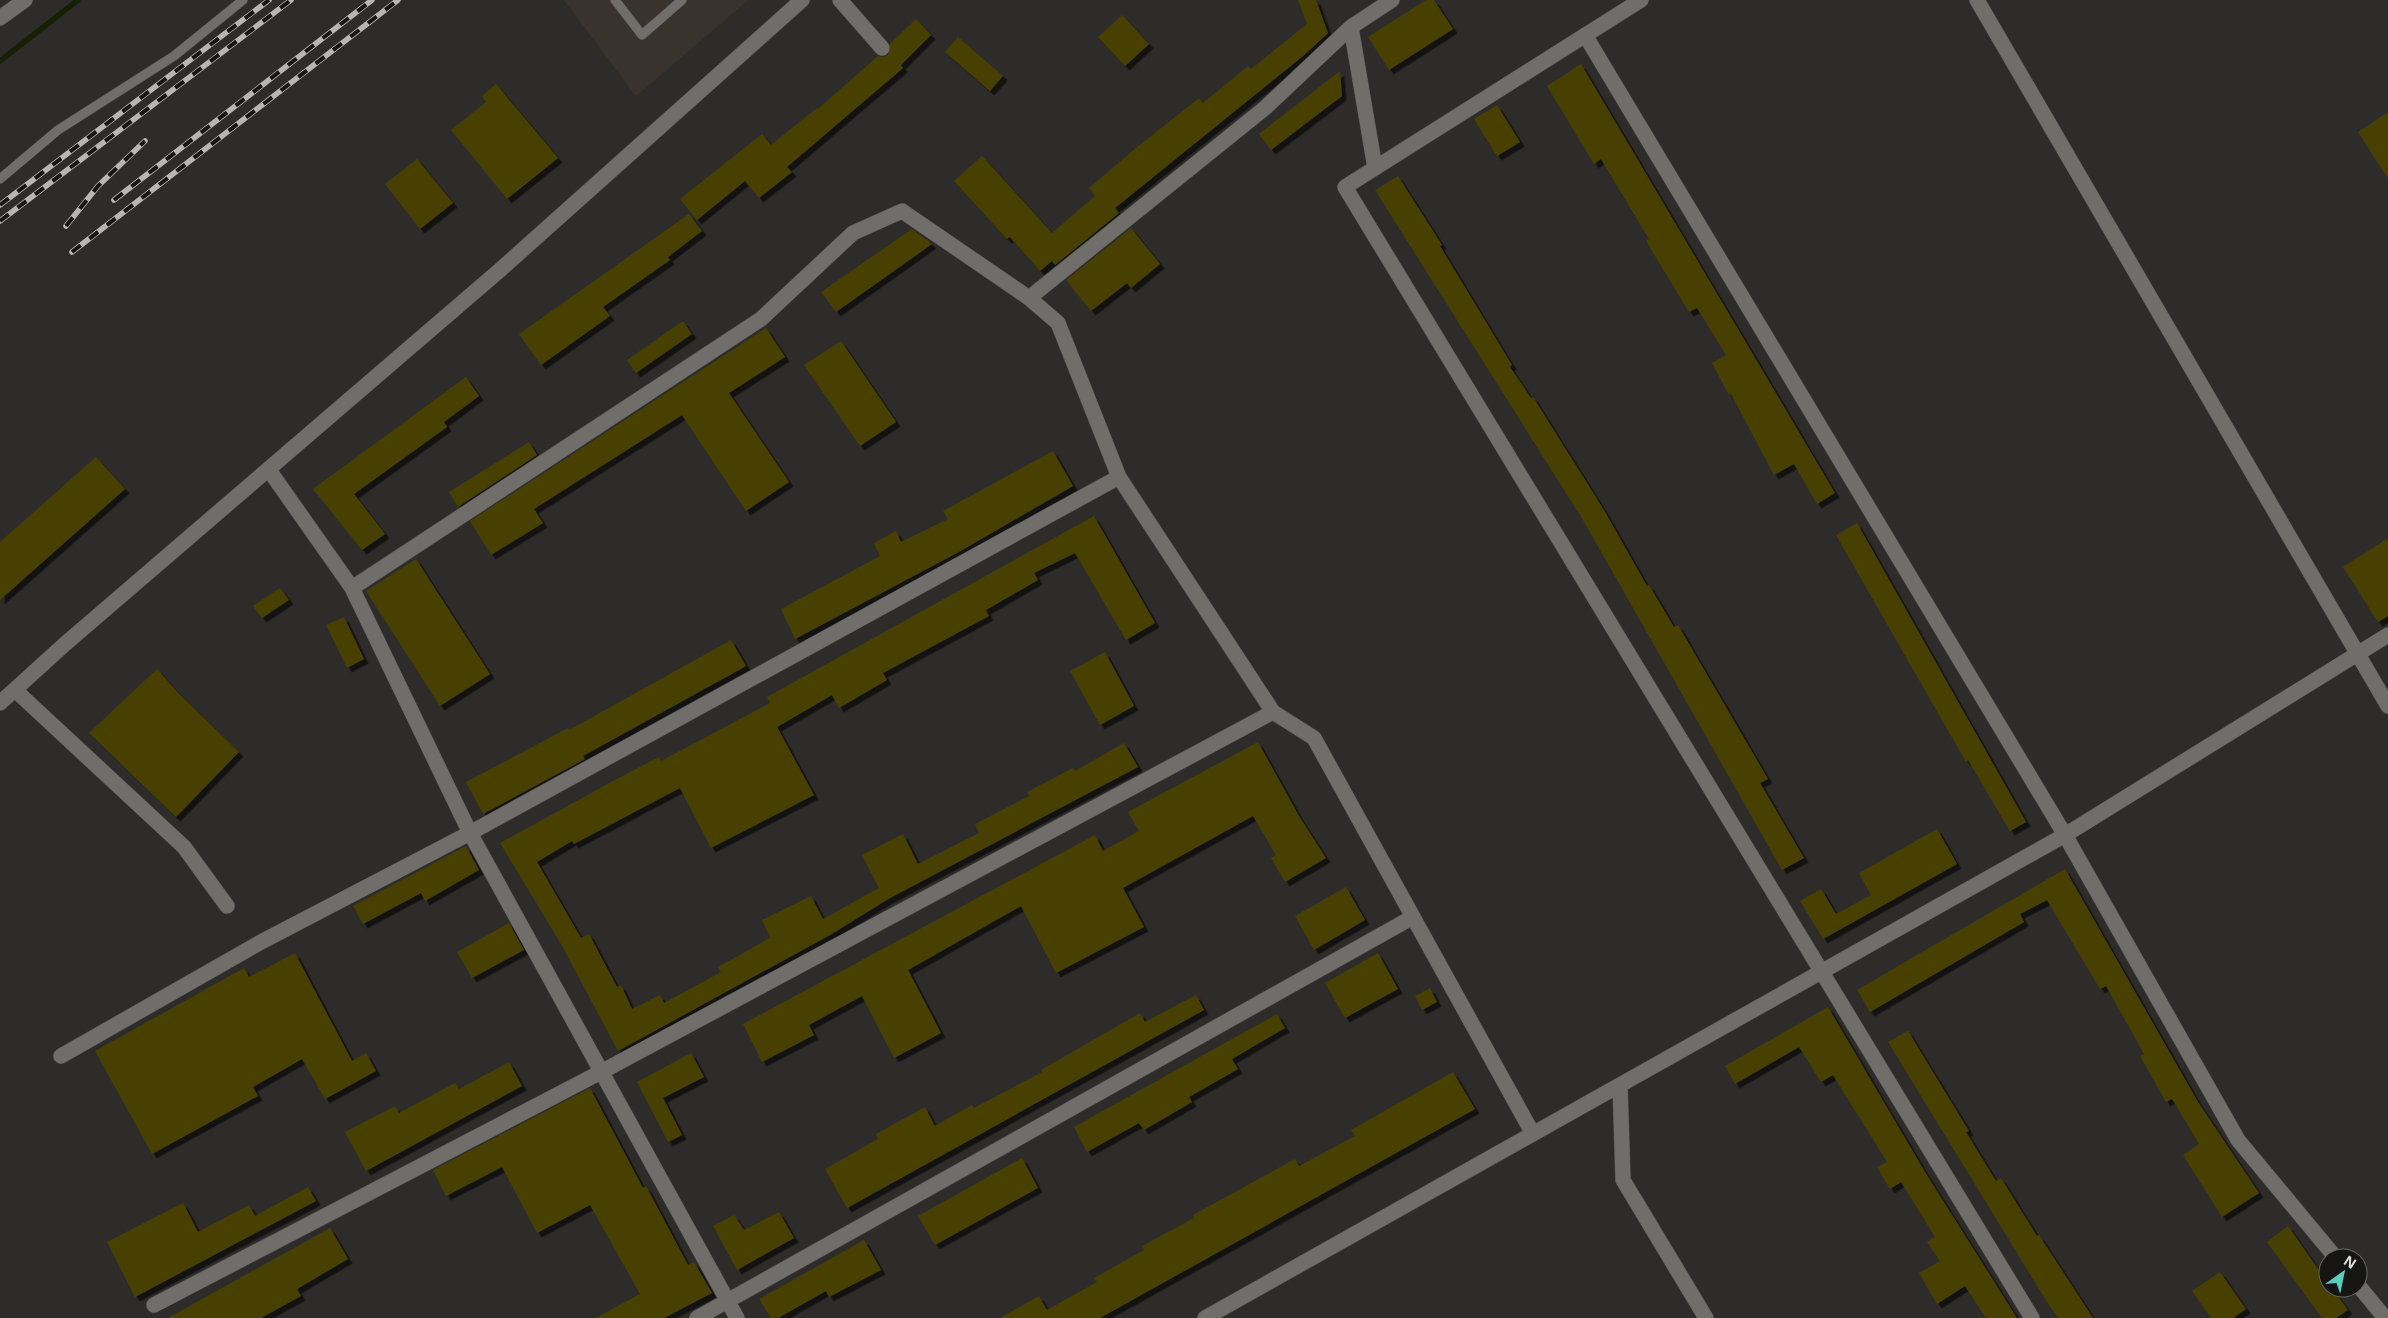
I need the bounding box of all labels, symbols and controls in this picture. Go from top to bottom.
north arrow [2318,1248,2368,1298]
text: N [2340,1251,2360,1273]

